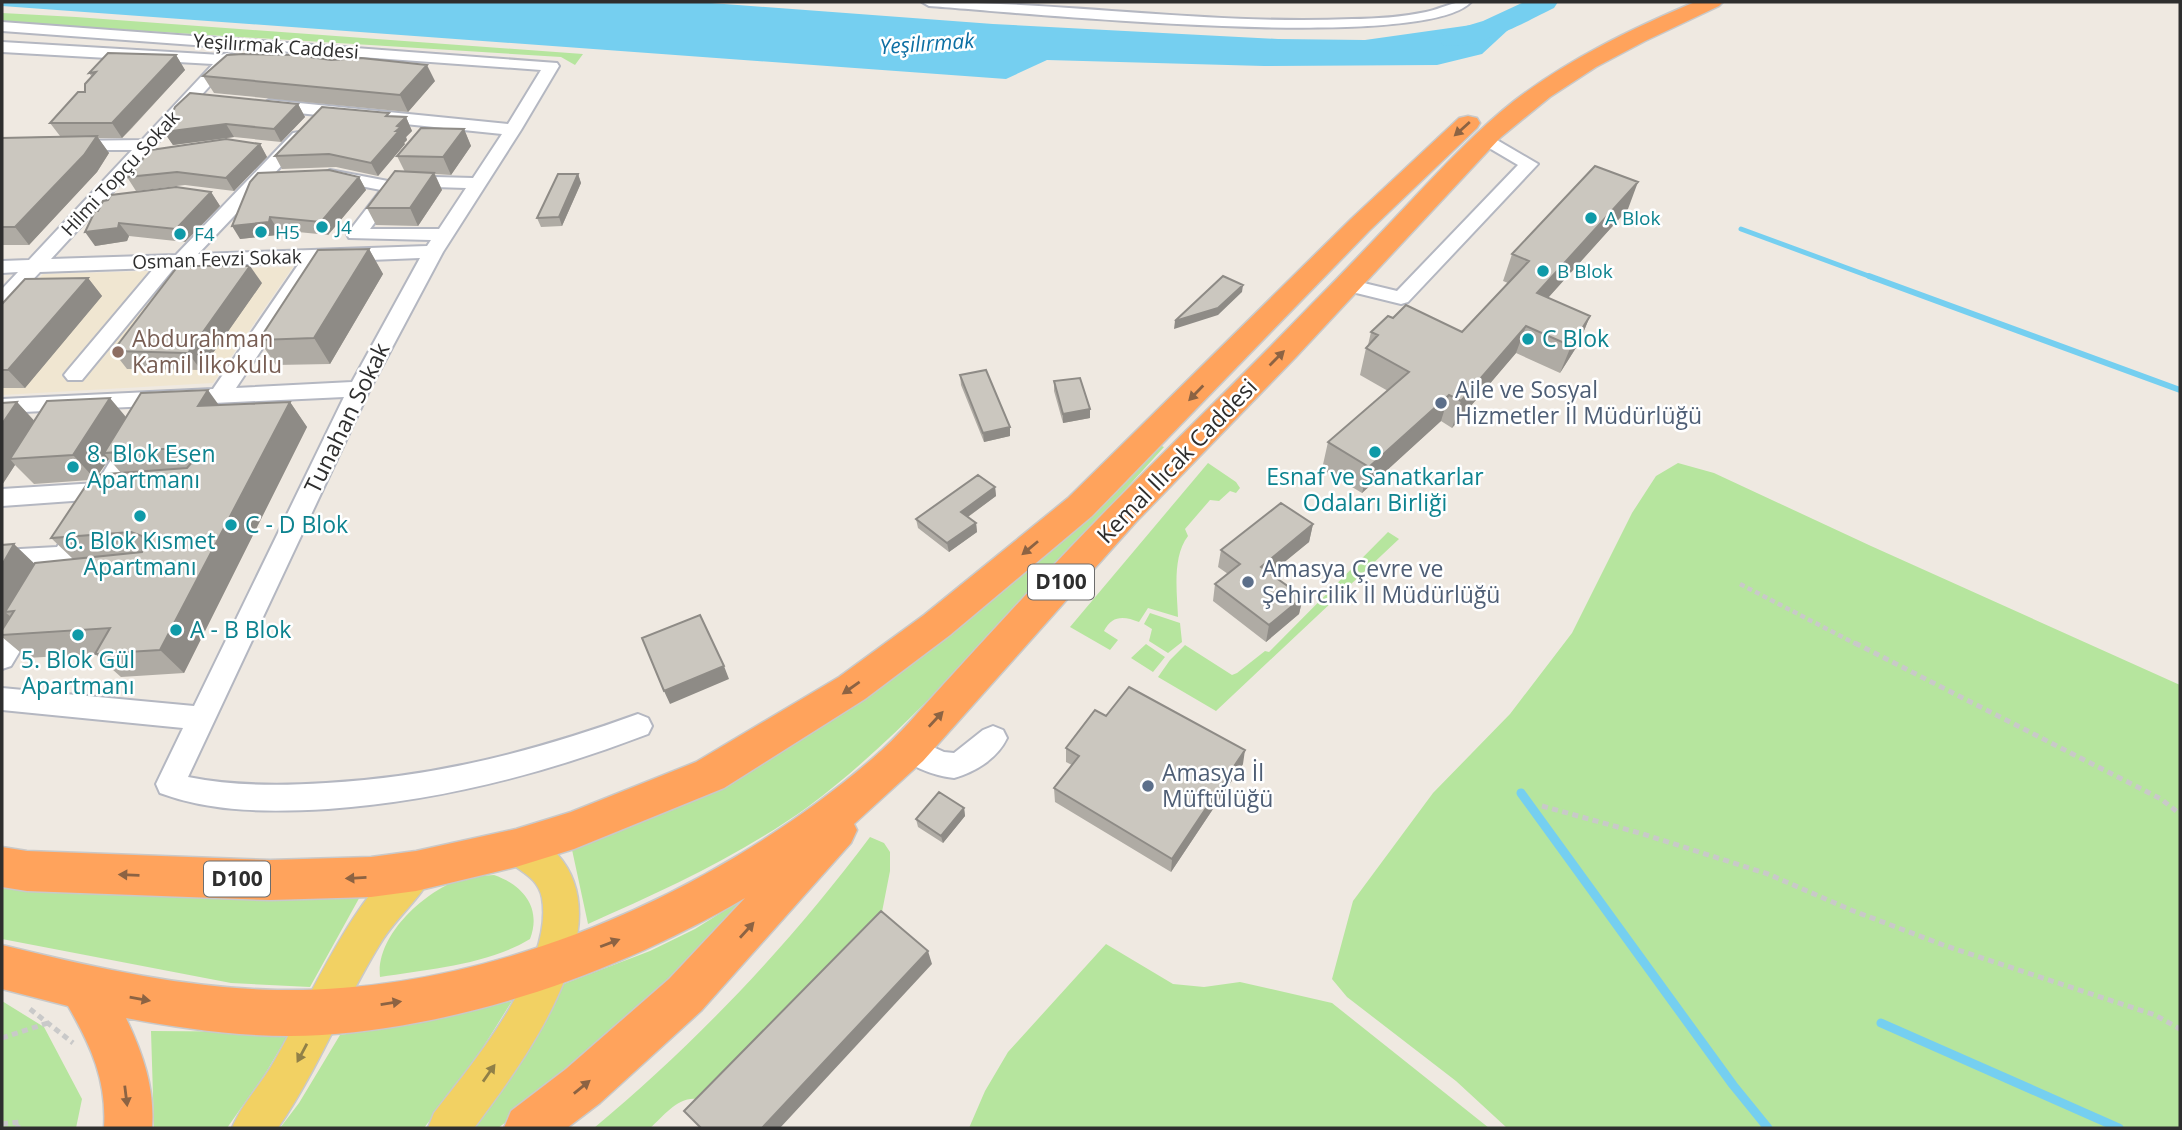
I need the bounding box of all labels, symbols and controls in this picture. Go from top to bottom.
water label: Yeşilırmak [879,26,976,60]
street label: Yeşilırmak Caddesi [192,27,360,65]
street label: Hilmi Topçu Sokak [55,105,185,241]
one-way arrow [1453,121,1471,137]
place label: A Blok [1605,205,1660,231]
marker: A Blok [1583,210,1599,226]
place label: J4 [334,214,352,240]
place label: H5 [275,219,300,245]
marker: J4 [314,219,330,235]
place label: F4 [194,221,215,247]
marker: H5 [253,224,269,240]
marker: F4 [172,226,188,242]
street label: Osman Fevzi Sokak [132,243,302,275]
place label: B Blok [1557,258,1613,284]
marker: B Blok [1535,263,1551,279]
place label: Abdurahman Kamil İlkokulu [132,322,282,380]
place label: C Blok [1542,322,1609,354]
marker: C Blok [1520,331,1536,347]
street label: Tunahan Sokak [296,337,396,498]
marker: Abdurahman Kamil İlkokulu [110,344,126,360]
one-way arrow [1269,350,1285,367]
street label: Kemal Ilıcak Caddesi [1089,371,1263,550]
place label: Aile ve Sosyal Hizmetler İl Müdürlüğü [1455,373,1702,431]
one-way arrow [1187,384,1204,401]
marker: Aile ve Sosyal Hizmetler İl Müdürlüğü [1433,395,1449,411]
place label: 8. Blok Esen Apartmanı [87,437,216,495]
marker: Esnaf ve Sanatkarlar Odaları Birliği [1367,444,1383,460]
marker: 8. Blok Esen Apartmanı [65,459,81,475]
place label: Esnaf ve Sanatkarlar Odaları Birliği [1266,460,1484,518]
marker: 6. Blok Kısmet Apartmanı [132,508,148,524]
place label: C - D Blok [245,508,348,540]
marker: C - D Blok [223,517,239,533]
place label: 6. Blok Kısmet Apartmanı [65,524,215,582]
one-way arrow [1021,540,1039,556]
place label: Amasya Çevre ve Şehircilik İl Müdürlüğü [1262,552,1500,610]
road number: D100 [1028,564,1094,600]
marker: Amasya Çevre ve Şehircilik İl Müdürlüğü [1240,574,1256,590]
place label: A - B Blok [190,613,291,645]
marker: A - B Blok [168,622,184,638]
marker: 5. Blok Gül Apartmanı [70,627,86,643]
place label: 5. Blok Gül Apartmanı [21,643,135,701]
one-way arrow [842,681,860,695]
one-way arrow [927,711,943,728]
place label: Amasya İl Müftülüğü [1162,756,1273,814]
marker: Amasya İl Müftülüğü [1140,778,1156,794]
road number: D100 [204,862,270,896]
one-way arrow [118,869,140,880]
one-way arrow [345,872,367,883]
one-way arrow [739,922,754,939]
one-way arrow [599,937,620,948]
one-way arrow [129,993,151,1004]
one-way arrow [380,997,402,1008]
one-way arrow [296,1043,308,1062]
one-way arrow [482,1064,496,1082]
one-way arrow [572,1079,590,1094]
one-way arrow [121,1085,132,1107]

